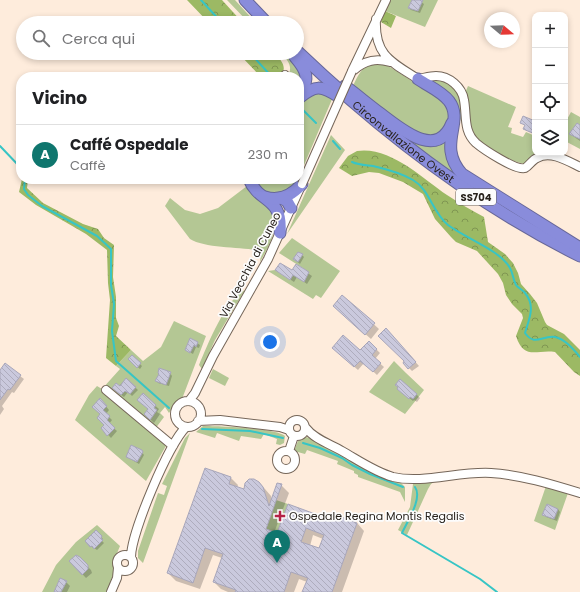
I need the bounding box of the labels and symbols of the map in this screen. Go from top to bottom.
north arrow [484,12,520,48]
street label: Circonvallazione Ovest [349,97,458,187]
road number: SS704 [456,189,496,205]
street label: Via Vecchia di Cuneo [215,209,285,321]
your location [260,332,280,352]
place label: Ospedale Regina Montis Regalis [289,508,465,524]
marker: Ospedale Regina Montis Regalis [274,510,286,522]
pin: A [264,530,290,563]

